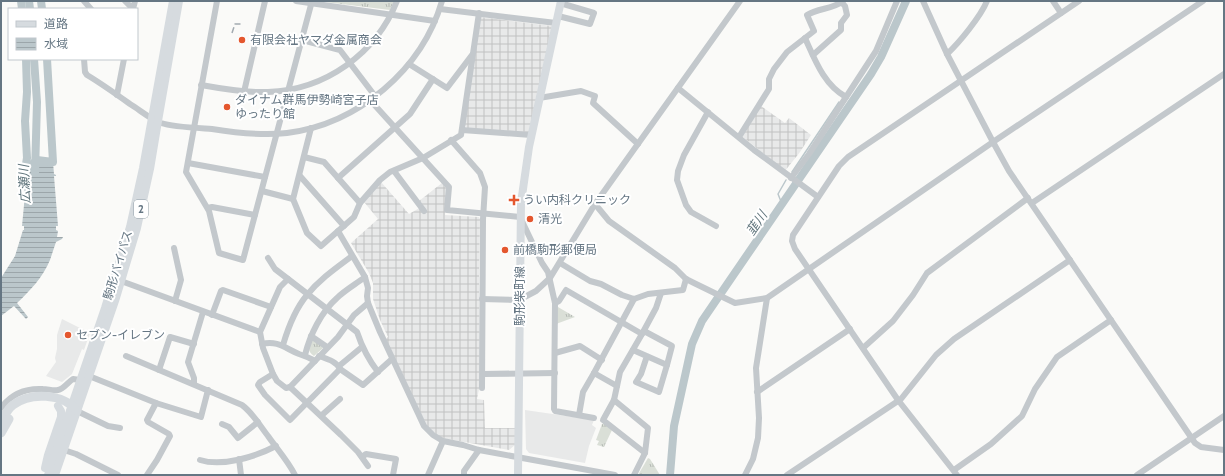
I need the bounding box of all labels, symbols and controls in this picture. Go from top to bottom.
legend [8,8,138,60]
text: 道路 [44,16,68,31]
place label: 有限会社ヤマダ金属商会 [250,32,382,47]
marker: 有限会社ヤマダ金属商会 [237,35,247,45]
text: 水域 [44,36,68,51]
place label: ダイナム群馬伊勢崎宮子店 ゆったり館 [235,92,378,121]
marker: ダイナム群馬伊勢崎宮子店 ゆったり館 [222,102,232,112]
water label: 広瀬川 [15,162,33,204]
place label: うい内科クリニック [523,192,631,207]
marker: うい内科クリニック [508,194,520,206]
road number: 2 [134,200,148,218]
water label: 韮川 [742,206,771,238]
place label: 清光 [538,211,562,226]
marker: 清光 [525,214,535,224]
street label: 駒形バイパス [100,228,135,301]
place label: 前橋駒形郵便局 [513,242,597,257]
marker: 前橋駒形郵便局 [500,245,510,255]
street label: 駒形柴町線 [512,266,527,326]
place label: セブン-イレブン [76,327,165,342]
marker: セブン-イレブン [63,330,73,340]

